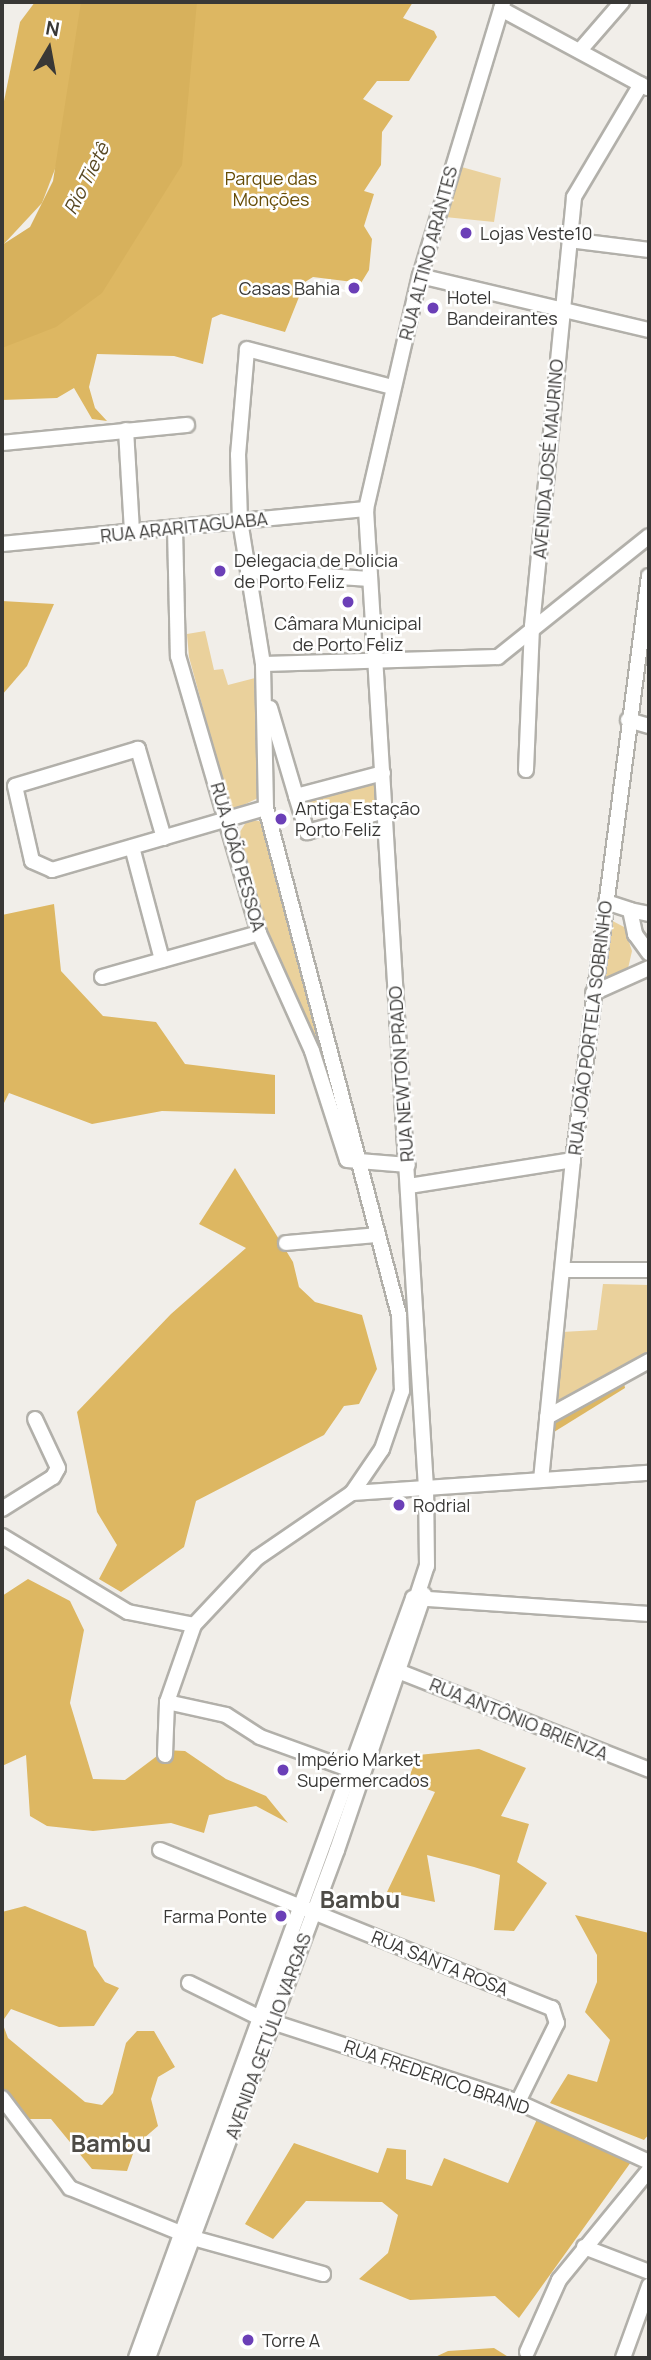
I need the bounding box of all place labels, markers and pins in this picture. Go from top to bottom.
place label: Lojas Veste10 [480,222,593,244]
marker: Lojas Veste10 [458,225,474,241]
place label: Casas Bahia [239,277,340,299]
marker: Casas Bahia [346,280,362,296]
place label: Hotel Bandeirantes [447,287,558,330]
marker: Hotel Bandeirantes [425,300,441,316]
place label: Delegacia de Policia de Porto Feliz [234,550,398,592]
marker: Delegacia de Policia de Porto Feliz [212,563,228,579]
marker: Câmara Municipal de Porto Feliz [340,594,356,610]
place label: Câmara Municipal de Porto Feliz [274,613,422,656]
place label: Antiga Estação Porto Feliz [295,798,420,840]
marker: Antiga Estação Porto Feliz [273,811,289,827]
place label: Rodrial [413,1494,471,1516]
marker: Rodrial [391,1497,407,1513]
place label: Império Market Supermercados [297,1749,429,1792]
marker: Império Market Supermercados [275,1762,291,1778]
place label: Farma Ponte [163,1905,267,1927]
marker: Farma Ponte [273,1908,289,1924]
place label: Torre A [262,2329,320,2351]
marker: Torre A [240,2332,256,2348]

